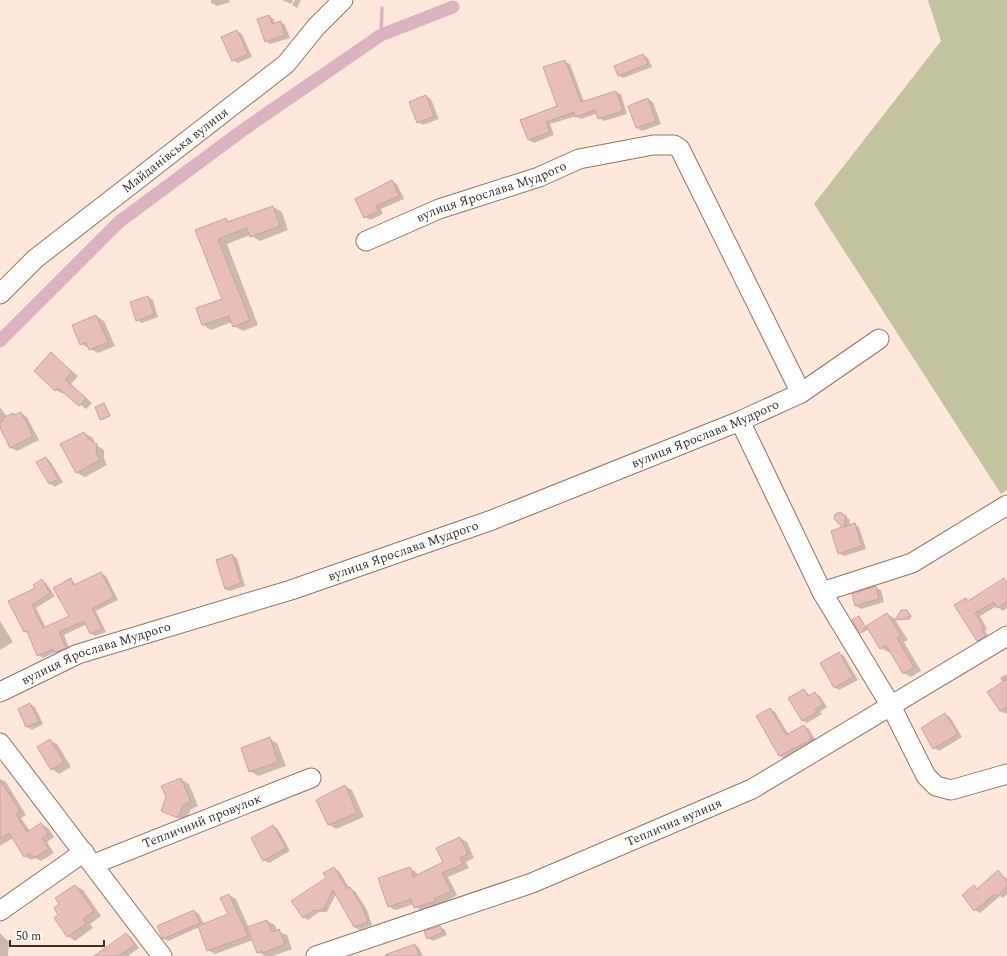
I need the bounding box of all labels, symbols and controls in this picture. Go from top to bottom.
street label: Майданівська вулиця [118,102,233,198]
street label: вулиця Ярослава Мудрого [413,156,570,228]
street label: вулиця Ярослава Мудрого [628,394,782,473]
street label: вулиця Ярослава Мудрого [325,515,481,586]
street label: вулиця Ярослава Мудрого [18,617,173,690]
street label: Тепличний провулок [139,789,264,854]
street label: Теплична вулиця [622,793,725,852]
scale bar [10,922,104,948]
text: 50 m [16,927,41,946]

